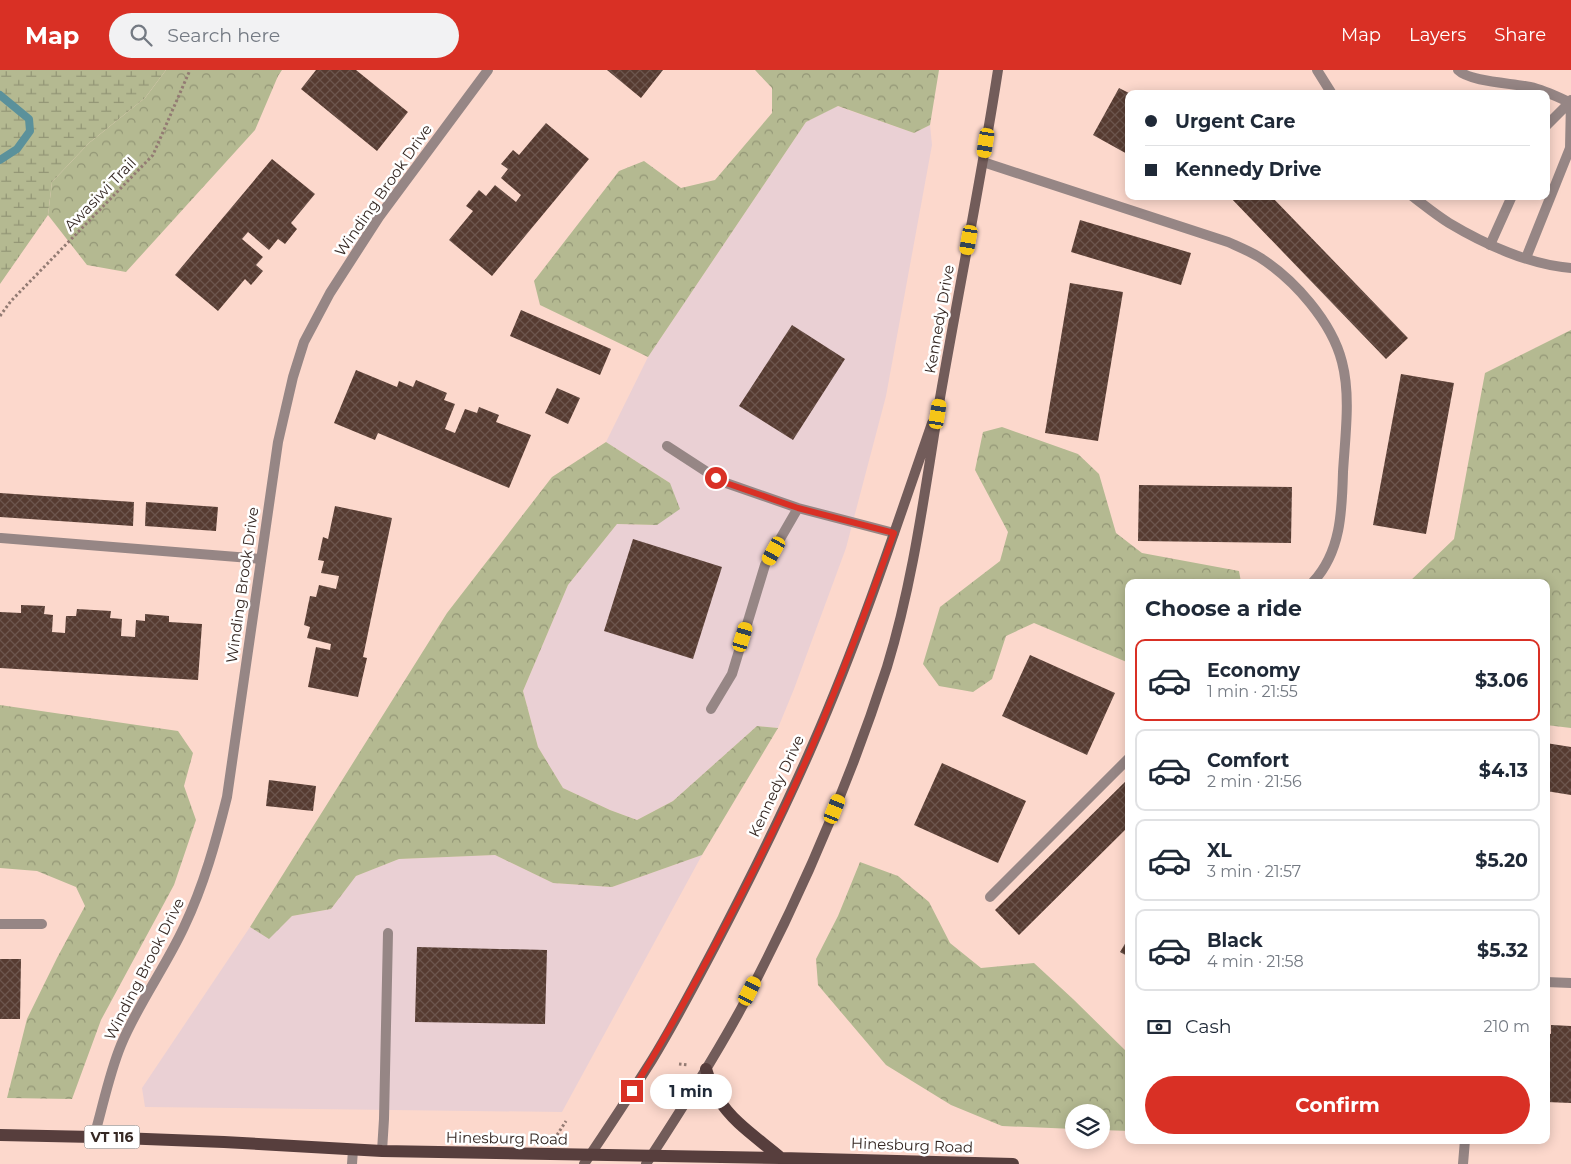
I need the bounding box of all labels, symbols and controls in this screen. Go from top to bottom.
search box [109,13,459,58]
text: Map [25,21,79,50]
icon: search [127,21,155,49]
text: Search here [167,24,280,47]
text: Map [1341,24,1381,46]
text: Layers [1409,24,1466,46]
text: Share [1494,24,1546,46]
text: Urgent Care [1175,110,1295,133]
street label: Winding Brook Drive [330,120,436,260]
car [976,127,995,159]
street label: Awasiwi Trail [60,153,140,235]
text: Kennedy Drive [1175,158,1321,181]
car [959,224,978,256]
street label: Kennedy Drive [920,263,958,375]
car [928,398,947,430]
route start [705,467,727,489]
street label: Winding Brook Drive [222,506,262,664]
car [760,534,787,568]
text: Choose a ride [1145,595,1302,622]
car [731,620,754,654]
icon: car [1147,658,1192,703]
text: Economy [1207,659,1300,682]
text: $3.06 [1475,669,1528,692]
text: 1 min · 21:55 [1207,682,1298,701]
street label: Kennedy Drive [744,732,808,840]
icon: car [1147,748,1192,793]
text: Comfort [1207,749,1289,772]
text: $4.13 [1479,759,1528,782]
text: 2 min · 21:56 [1207,772,1302,791]
car [822,792,847,826]
icon: car [1147,838,1192,883]
text: XL [1207,839,1232,862]
text: $5.20 [1475,849,1528,872]
text: 3 min · 21:57 [1207,862,1301,881]
street label: Winding Brook Drive [100,895,188,1043]
icon: car [1147,928,1192,973]
text: Black [1207,929,1263,952]
text: $5.32 [1477,939,1528,962]
text: 4 min · 21:58 [1207,952,1304,971]
car [736,974,763,1008]
icon: cash [1145,1013,1173,1041]
text: Cash [1185,1015,1232,1038]
text: 210 m [1483,1017,1530,1036]
callout: 1 min [650,1074,732,1108]
button: Confirm [1145,1076,1530,1134]
route end [621,1080,643,1102]
text: 1 min [669,1082,713,1101]
map controls [1065,1104,1110,1149]
button: layers [1065,1104,1110,1149]
road number: VT 116 [84,1126,140,1148]
street label: Hinesburg Road [446,1127,568,1149]
street label: Hinesburg Road [851,1133,973,1157]

